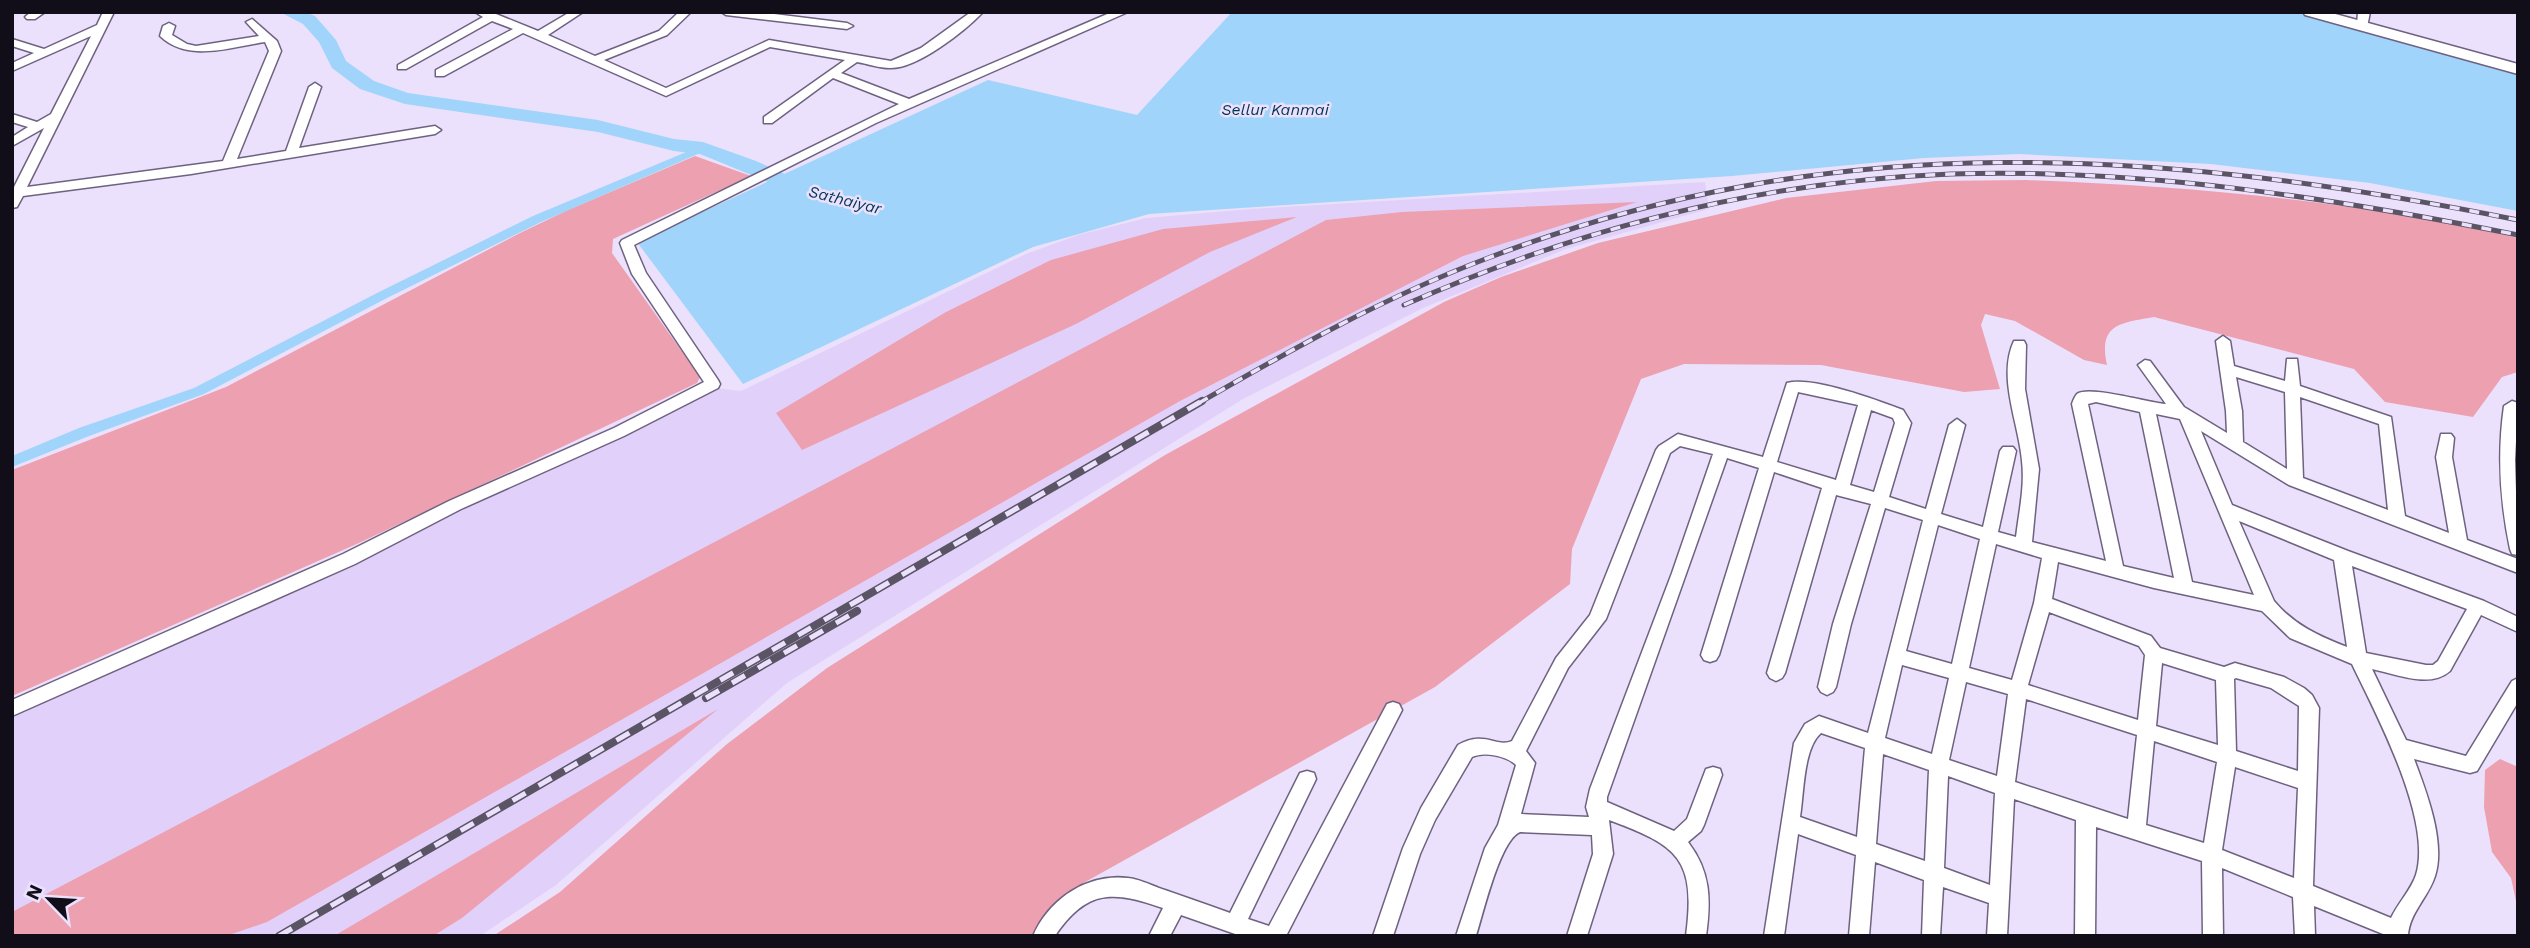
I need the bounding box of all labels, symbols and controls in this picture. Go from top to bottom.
water label: Sellur Kanmai [1221,100,1330,119]
water label: Sathaiyar [807,182,884,218]
north arrow [14,864,84,934]
text: N [21,881,47,903]

